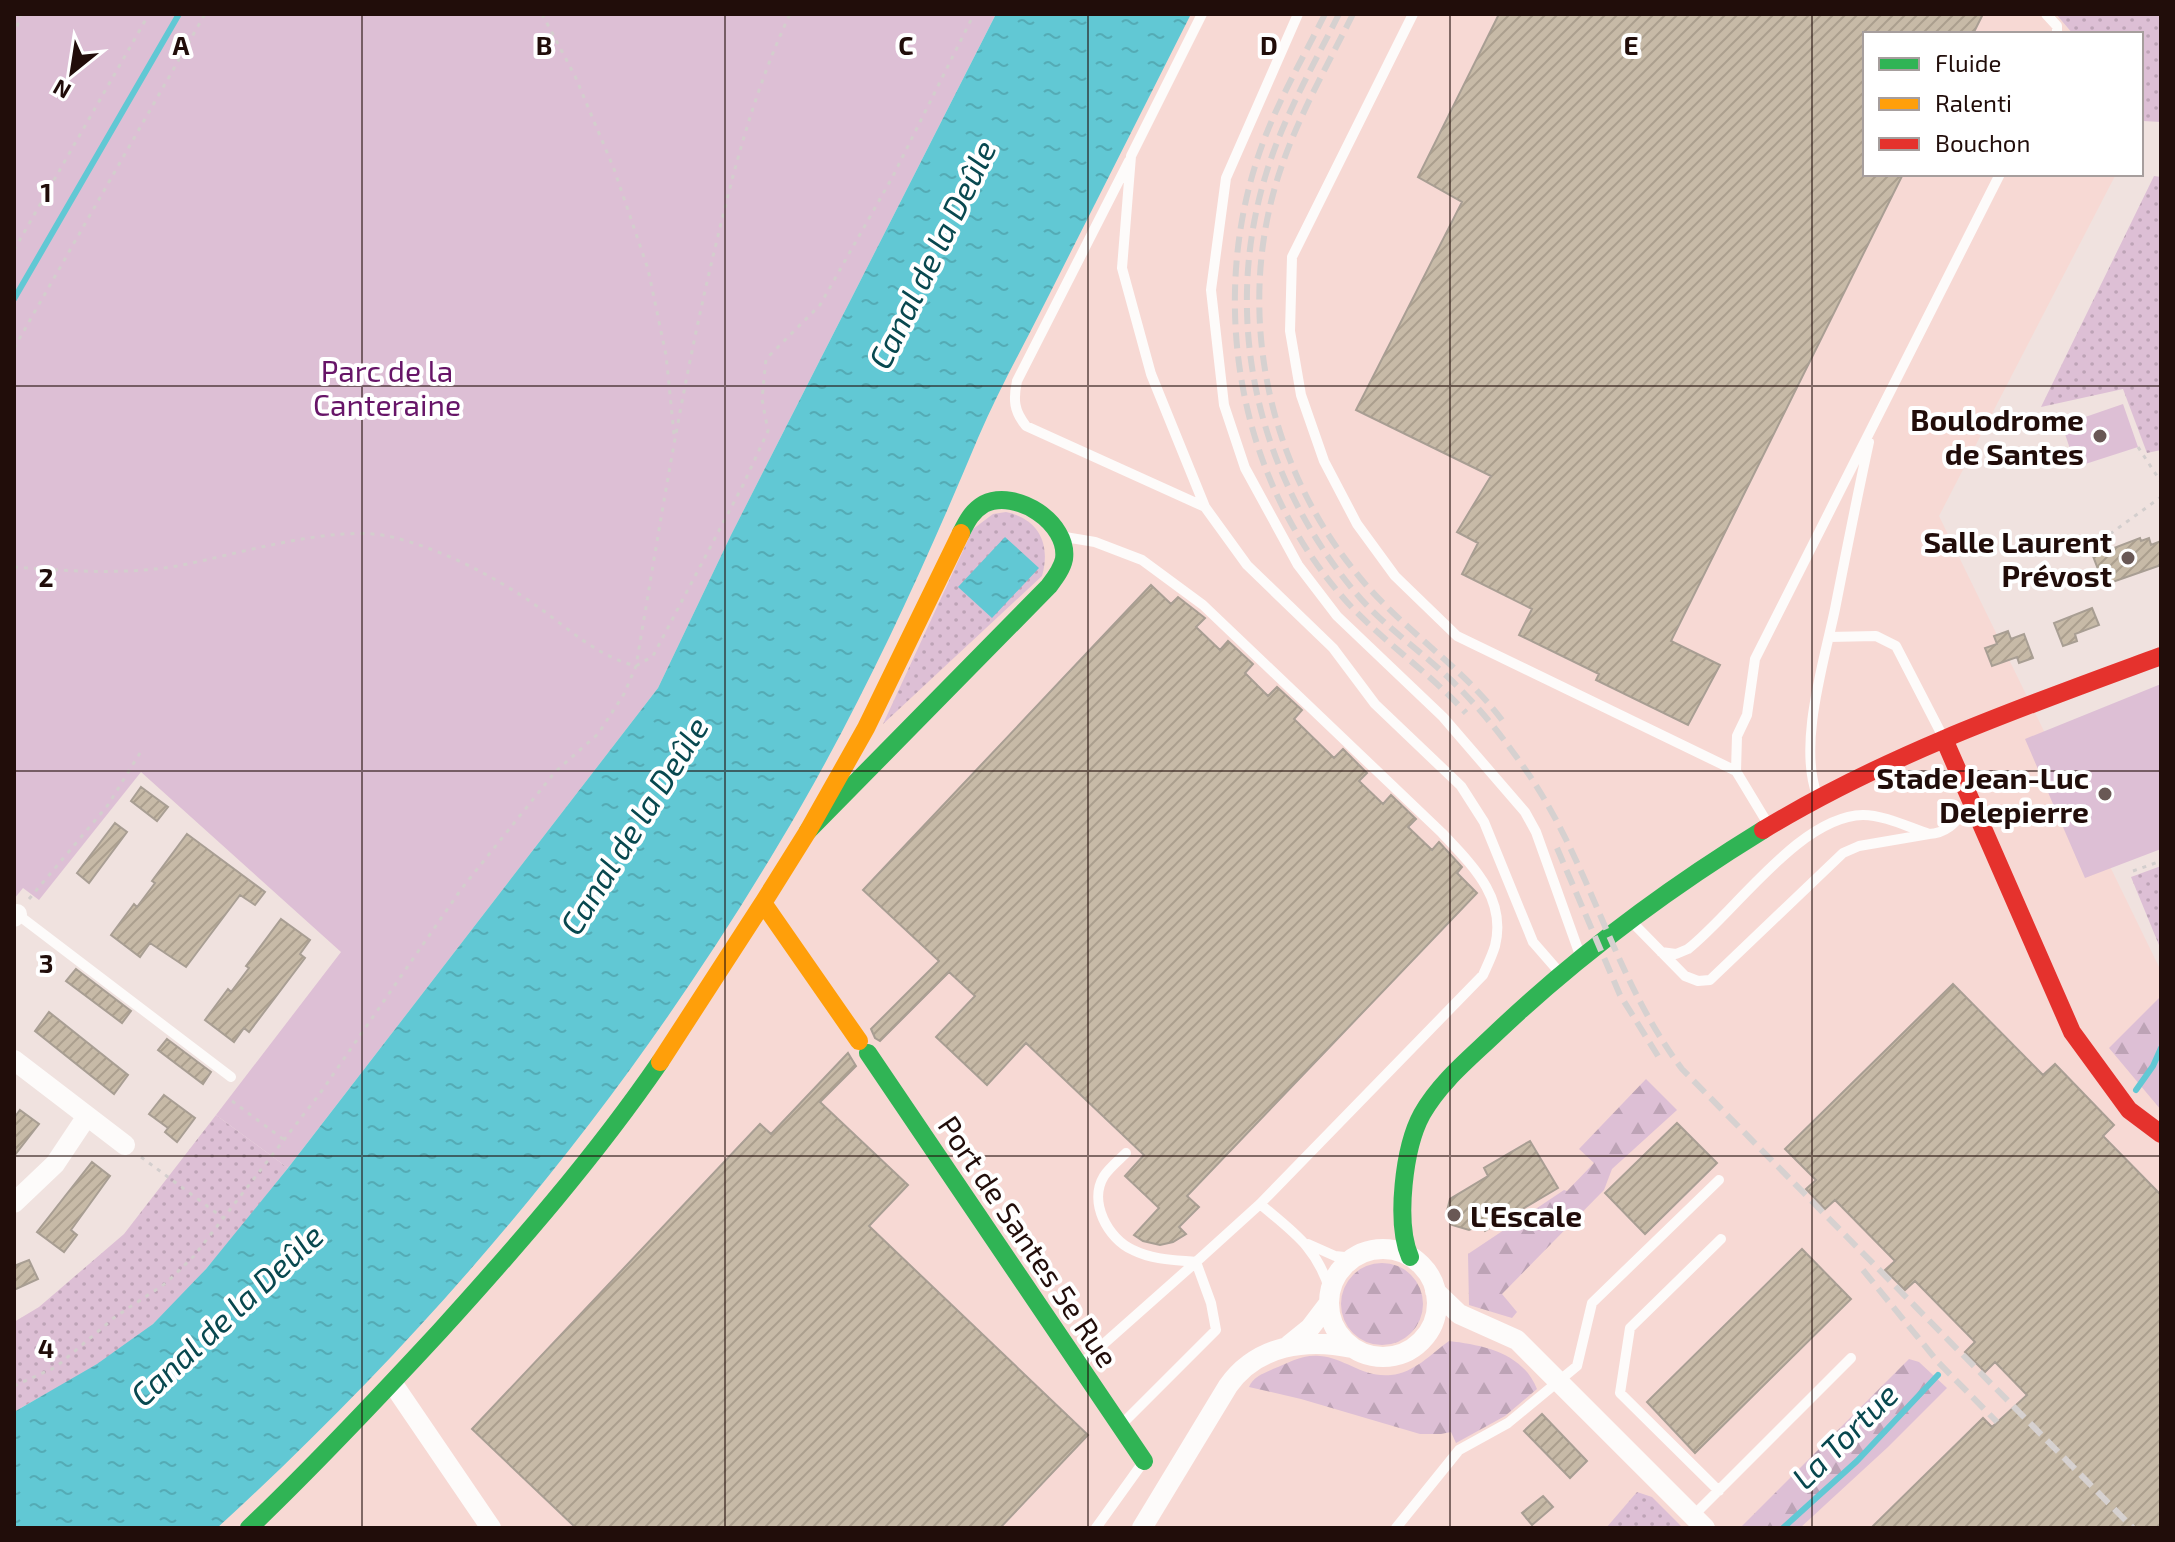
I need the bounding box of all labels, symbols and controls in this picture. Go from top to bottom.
text: A [173,29,190,60]
text: B [536,29,552,60]
text: C [898,29,914,60]
text: D [1260,29,1278,60]
text: E [1623,29,1639,60]
north arrow [32,32,112,112]
legend [1863,32,2143,176]
text: Fluide [1935,48,2001,77]
text: N [48,75,75,105]
text: Ralenti [1935,88,2012,117]
text: Bouchon [1935,128,2030,157]
water label: Canal de la Deûle [859,134,1003,374]
text: 1 [40,176,52,207]
park label: Parc de la Canteraine [313,352,461,422]
place label: Boulodrome de Santes [1910,401,2084,471]
marker: Boulodrome de Santes [2091,427,2109,445]
place label: Salle Laurent Prévost [1923,523,2112,593]
marker: Salle Laurent Prévost [2119,549,2137,567]
text: 2 [38,561,54,592]
water label: Canal de la Deûle [551,709,715,941]
place label: Stade Jean-Luc Delepierre [1877,759,2089,829]
marker: Stade Jean-Luc Delepierre [2096,785,2114,803]
text: 3 [39,947,53,978]
street label: Port de Santes 5e Rue [931,1108,1127,1374]
place label: L'Escale [1470,1197,1582,1233]
marker: L'Escale [1445,1206,1463,1224]
water label: Canal de la Deûle [122,1215,330,1413]
text: 4 [38,1332,54,1363]
water label: La Tortue [1783,1374,1905,1496]

